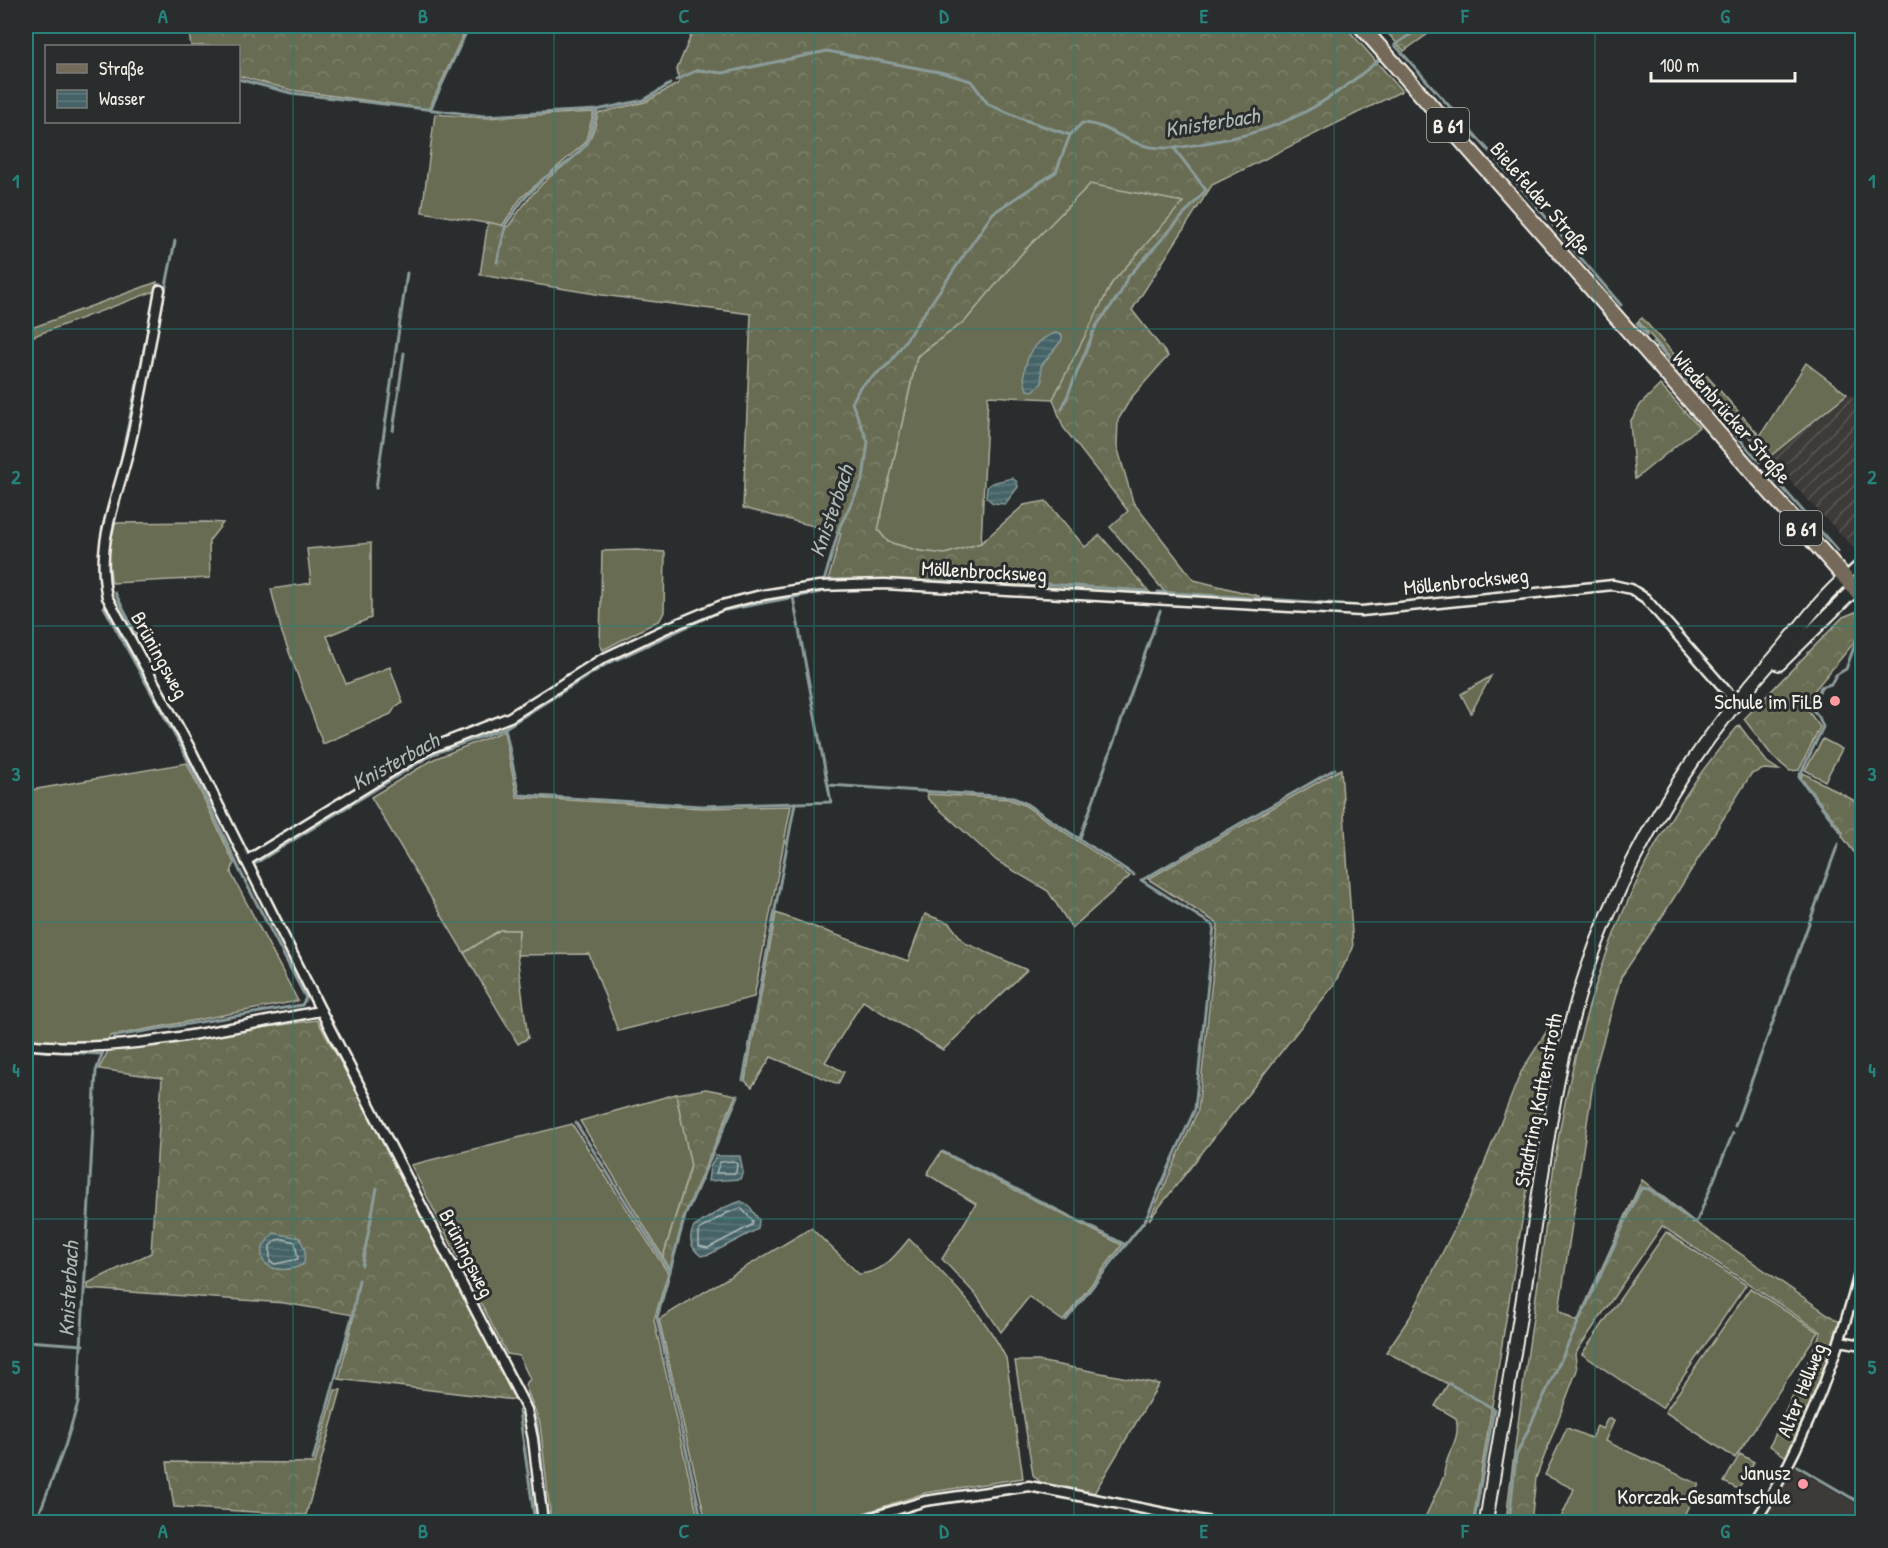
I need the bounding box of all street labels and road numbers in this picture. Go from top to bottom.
road number: B 61 [1427,108,1469,142]
street label: Bielefelder Straße [1484,135,1598,261]
street label: Wiedenbrücker Straße [1666,344,1798,490]
road number: B 61 [1780,511,1822,545]
street label: Möllenbrocksweg [921,553,1047,589]
street label: Möllenbrocksweg [1402,560,1530,602]
street label: Brüningsweg [124,606,196,704]
street label: Stadtring Kattenstroth [1507,1010,1569,1189]
street label: Brüningsweg [432,1204,502,1302]
street label: Alter Hellweg [1769,1339,1833,1441]

